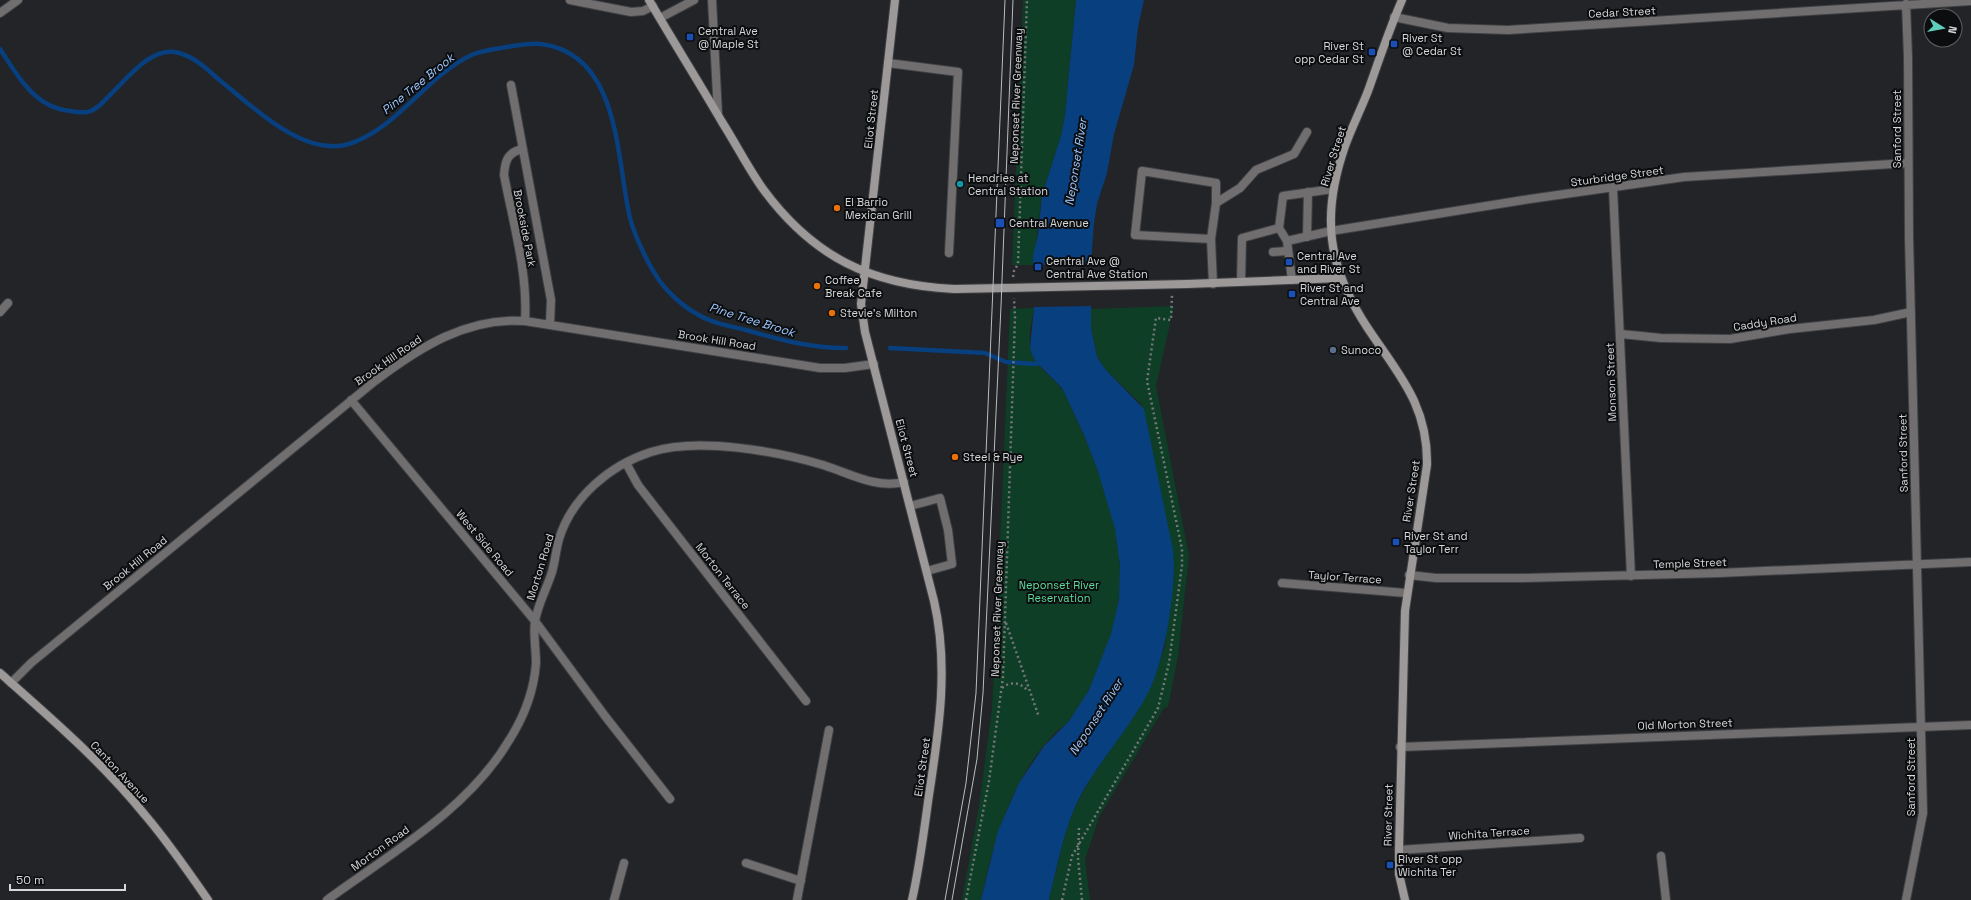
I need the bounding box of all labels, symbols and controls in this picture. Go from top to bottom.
street label: Cedar Street [1588,3,1656,21]
north arrow [1923,8,1963,48]
place label: Central Ave @ Maple St [698,24,759,51]
text: N [1945,25,1960,35]
street label: Neponset River Greenway [1007,28,1025,164]
place label: River St @ Cedar St [1402,31,1462,58]
marker: Central Ave @ Maple St [685,32,695,42]
place label: River St opp Cedar St [1294,39,1364,66]
marker: River St @ Cedar St [1389,39,1399,49]
marker: River St opp Cedar St [1367,47,1377,57]
water label: Pine Tree Brook [379,49,459,118]
street label: Eliot Street [861,89,881,149]
street label: Sanford Street [1890,90,1904,168]
water label: Neponset River [1061,116,1091,207]
street label: River Street [1317,124,1349,188]
street label: Sturbridge Street [1570,163,1664,189]
place label: Hendries at Central Station [968,171,1048,198]
marker: Hendries at Central Station [955,179,965,189]
street label: Brookside Park [511,188,539,268]
place label: El Barrio Mexican Grill [845,195,912,222]
marker: El Barrio Mexican Grill [832,203,842,213]
place label: Central Avenue [1009,216,1089,230]
marker: Central Avenue [994,217,1006,229]
place label: Central Ave and River St [1297,249,1361,276]
place label: Central Ave @ Central Ave Station [1046,254,1148,281]
marker: Central Ave and River St [1284,257,1294,267]
marker: Central Ave @ Central Ave Station [1033,262,1043,272]
place label: Coffee Break Cafe [825,273,882,300]
marker: Coffee Break Cafe [812,281,822,291]
place label: River St and Central Ave [1300,281,1364,308]
marker: River St and Central Ave [1287,289,1297,299]
water label: Pine Tree Brook [707,299,798,341]
place label: Stevie's Milton [840,306,917,320]
marker: Stevie's Milton [827,308,837,318]
street label: Caddy Road [1732,310,1798,334]
street label: Brook Hill Road [677,327,757,353]
street label: Brook Hill Road [352,332,424,388]
street label: Monson Street [1603,342,1619,422]
place label: Sunoco [1341,343,1382,357]
marker: Sunoco [1328,345,1338,355]
street label: Sanford Street [1895,414,1911,492]
street label: Eliot Street [893,417,921,479]
place label: Steel & Rye [963,450,1023,464]
marker: Steel & Rye [950,452,960,462]
street label: River Street [1399,459,1423,523]
street label: West Side Road [453,507,517,579]
place label: River St and Taylor Terr [1404,529,1468,556]
street label: Morton Road [523,532,557,602]
street label: Brook Hill Road [100,533,170,593]
marker: River St and Taylor Terr [1391,537,1401,547]
street label: Morton Terrace [693,540,753,612]
street label: Neponset River Greenway [988,541,1006,677]
street label: Temple Street [1653,555,1727,571]
street label: Taylor Terrace [1308,567,1382,587]
park label: Neponset River Reservation [1019,578,1099,605]
water label: Neponset River [1065,675,1127,758]
street label: Old Morton Street [1637,715,1733,733]
street label: Eliot Street [911,736,933,798]
street label: Canton Avenue [88,738,152,806]
street label: Sanford Street [1904,738,1918,816]
street label: River Street [1380,784,1396,846]
street label: Morton Road [348,822,412,874]
street label: Wichita Terrace [1448,823,1530,843]
place label: River St opp Wichita Ter [1398,852,1462,879]
marker: River St opp Wichita Ter [1385,860,1395,870]
scale bar [10,866,125,892]
text: 50 m [16,872,44,888]

